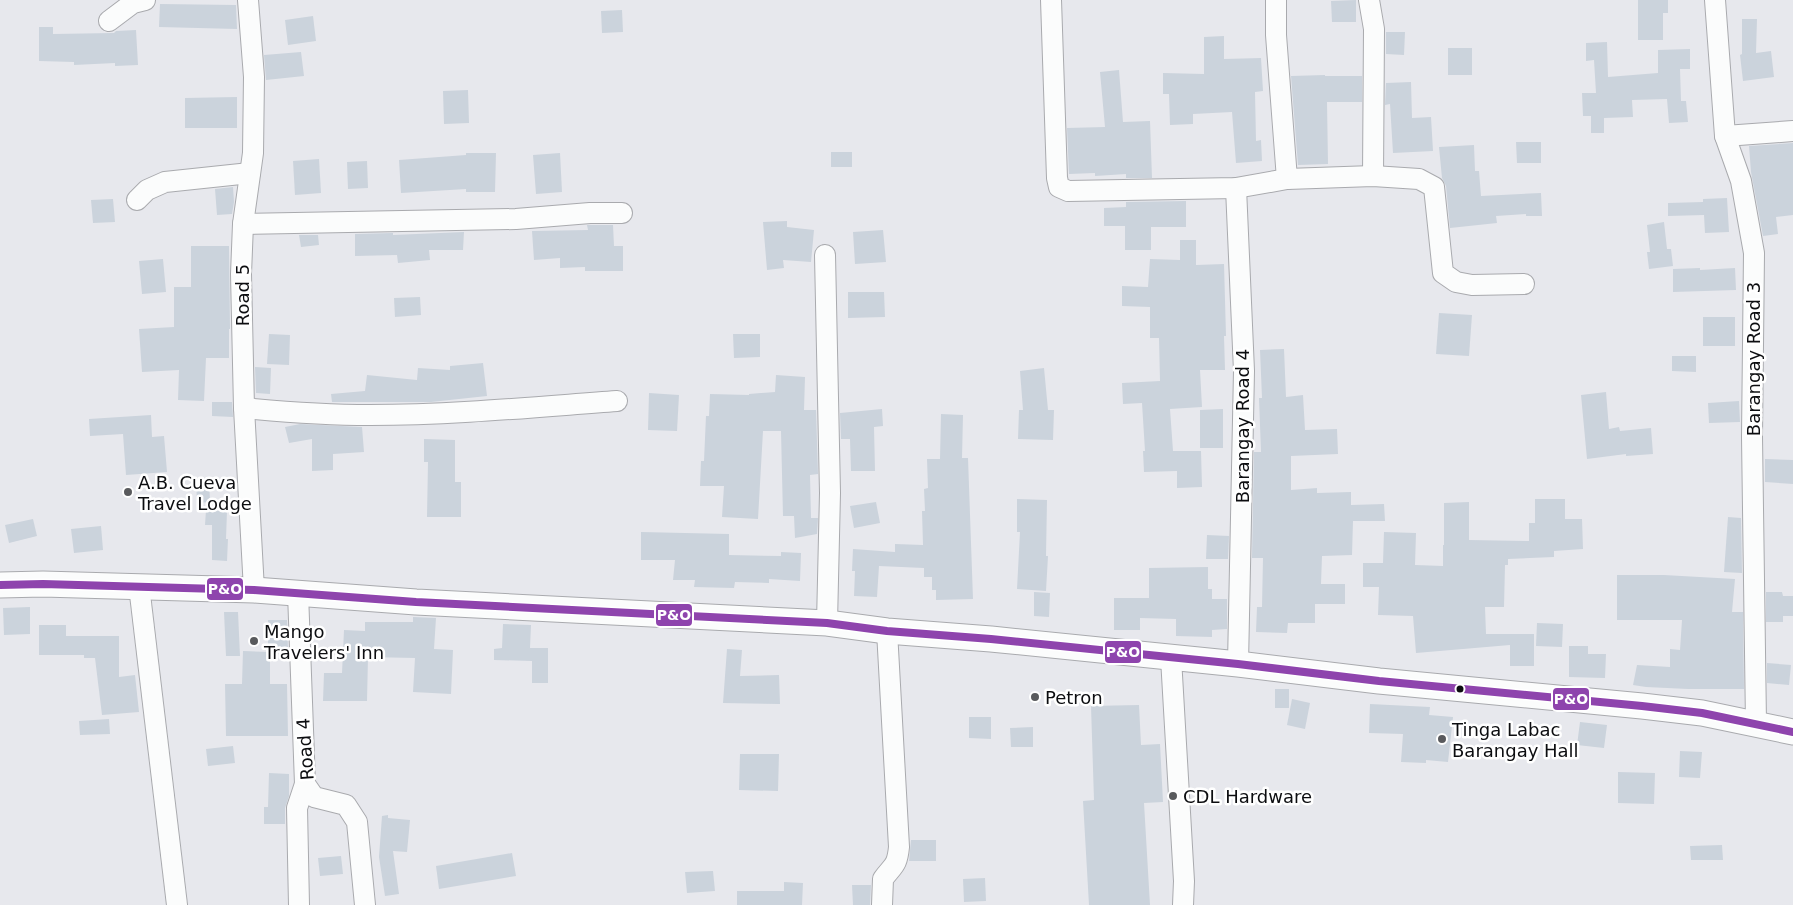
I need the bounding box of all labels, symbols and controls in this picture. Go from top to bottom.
street label: Road 5 [232,264,253,326]
street label: Barangay Road 3 [1743,282,1764,436]
street label: Barangay Road 4 [1232,349,1253,503]
place label: A.B. Cueva Travel Lodge [137,472,252,514]
marker: A.B. Cueva Travel Lodge [122,486,134,498]
line badge: P&O [206,577,244,601]
text: P&O [208,581,242,597]
line badge: P&O [655,603,693,627]
text: P&O [657,607,691,623]
place label: Mango Travelers' Inn [263,621,384,663]
marker: Mango Travelers' Inn [248,635,260,647]
line badge: P&O [1104,640,1142,664]
text: P&O [1106,644,1140,660]
unlabelled marker [1455,684,1465,694]
place label: Petron [1045,687,1103,708]
line badge: P&O [1552,687,1590,711]
marker: Petron [1029,691,1041,703]
text: P&O [1554,691,1588,707]
street label: Road 4 [292,717,318,781]
place label: Tinga Labac Barangay Hall [1451,719,1579,761]
marker: Tinga Labac Barangay Hall [1436,733,1448,745]
place label: CDL Hardware [1183,786,1312,807]
marker: CDL Hardware [1167,790,1179,802]

